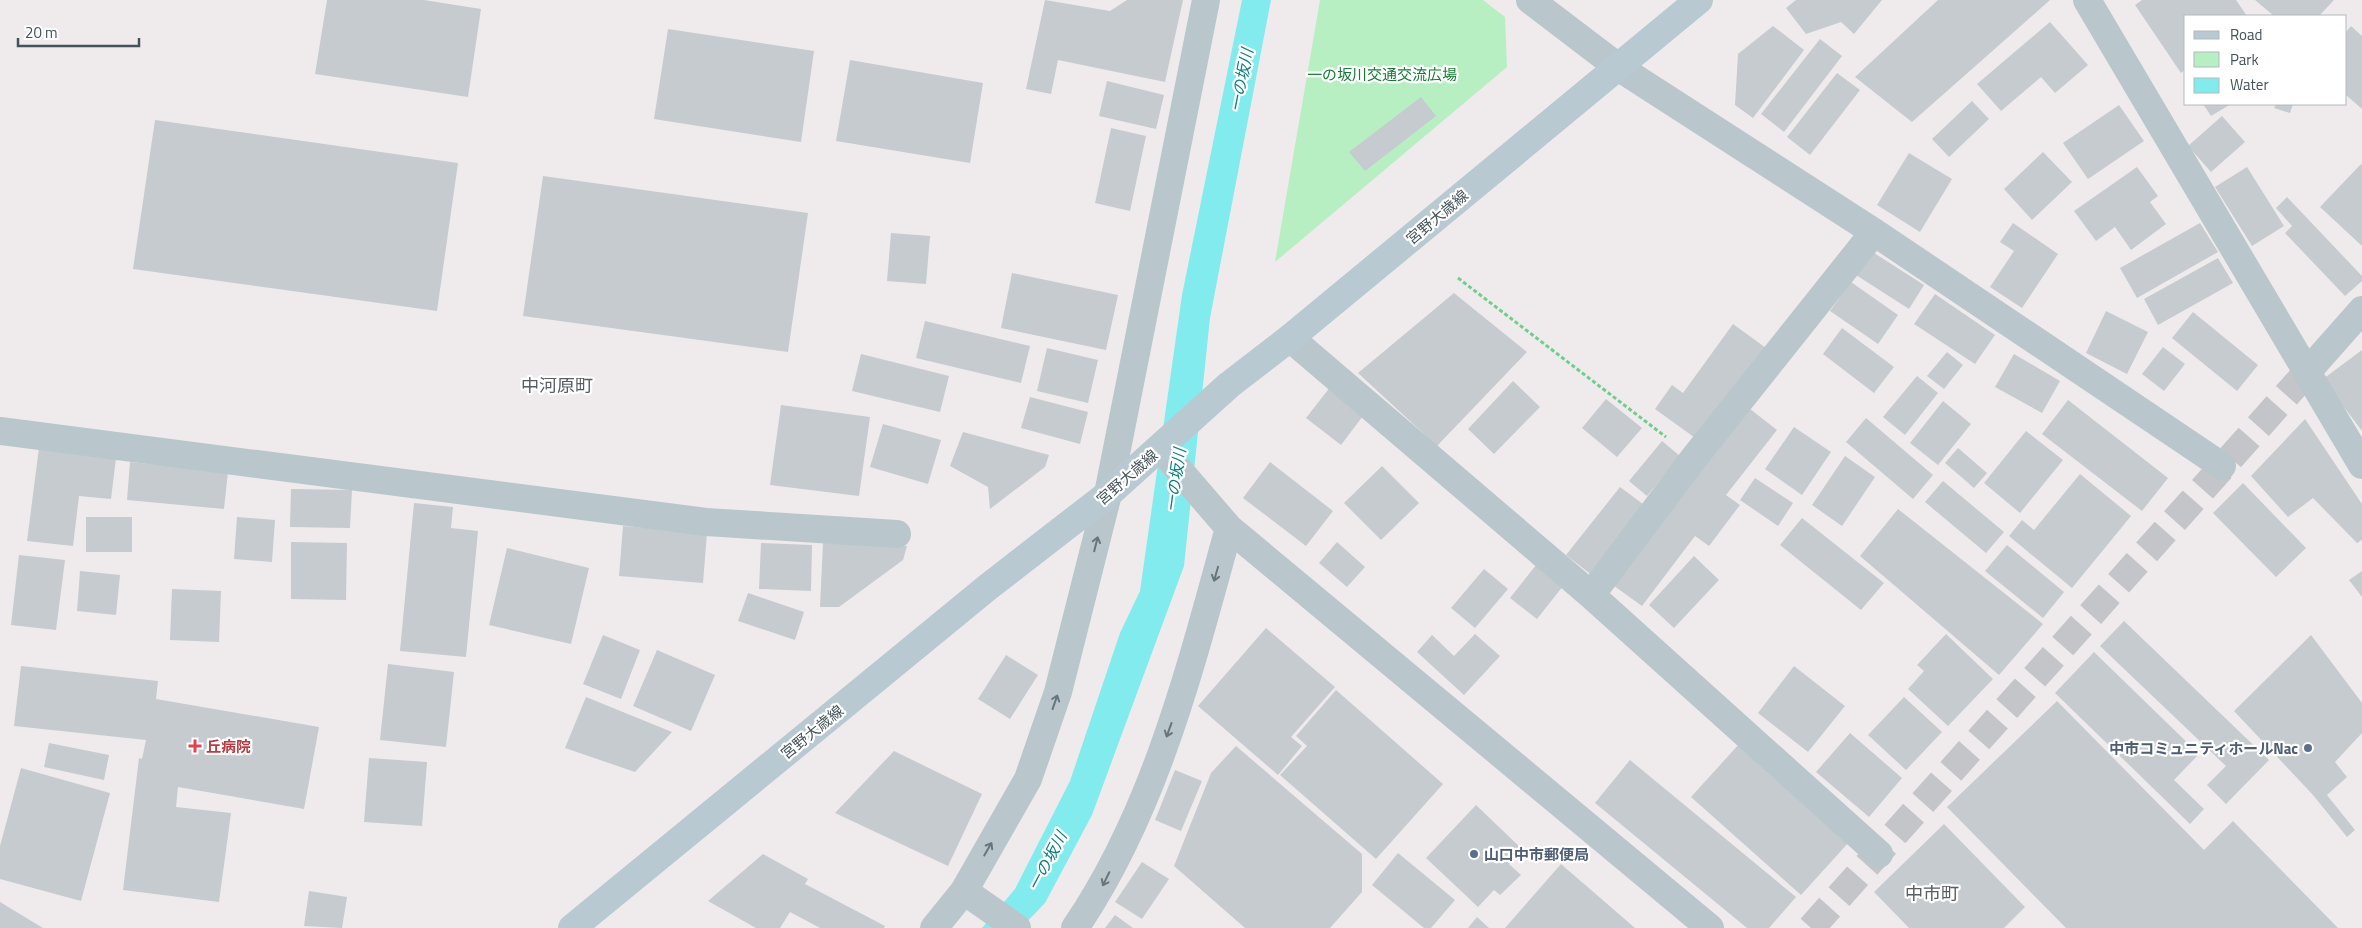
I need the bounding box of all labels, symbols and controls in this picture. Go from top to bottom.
scale bar [18,15,139,47]
legend [2184,15,2347,105]
text: 20 m [25,21,58,44]
text: Road [2230,23,2262,46]
water label: 一の坂川 [1223,44,1259,114]
text: Park [2230,48,2259,71]
park label: 一の坂川交通交流広場 [1307,63,1457,86]
text: Water [2230,73,2269,96]
street label: 宮野大歳線 [1401,184,1473,250]
district label: 中河原町 [521,372,593,399]
street label: 宮野大歳線 [1091,444,1163,510]
water label: 一の坂川 [1159,445,1192,513]
one-way arrow [1092,537,1101,553]
one-way arrow [1211,566,1221,582]
one-way arrow [1051,694,1060,710]
street label: 宮野大歳線 [776,699,848,765]
one-way arrow [1164,722,1173,737]
place label: 丘病院 [206,735,251,758]
place label: 中市コミュニティホールNac [2109,737,2298,760]
marker: 丘病院 [188,739,202,753]
marker: 中市コミュニティホールNac [2302,742,2314,754]
water label: 一の坂川 [1021,825,1074,895]
one-way arrow [984,842,993,857]
place label: 山口中市郵便局 [1484,843,1589,866]
marker: 山口中市郵便局 [1468,848,1480,860]
one-way arrow [1101,871,1110,886]
district label: 中市町 [1905,880,1959,907]

